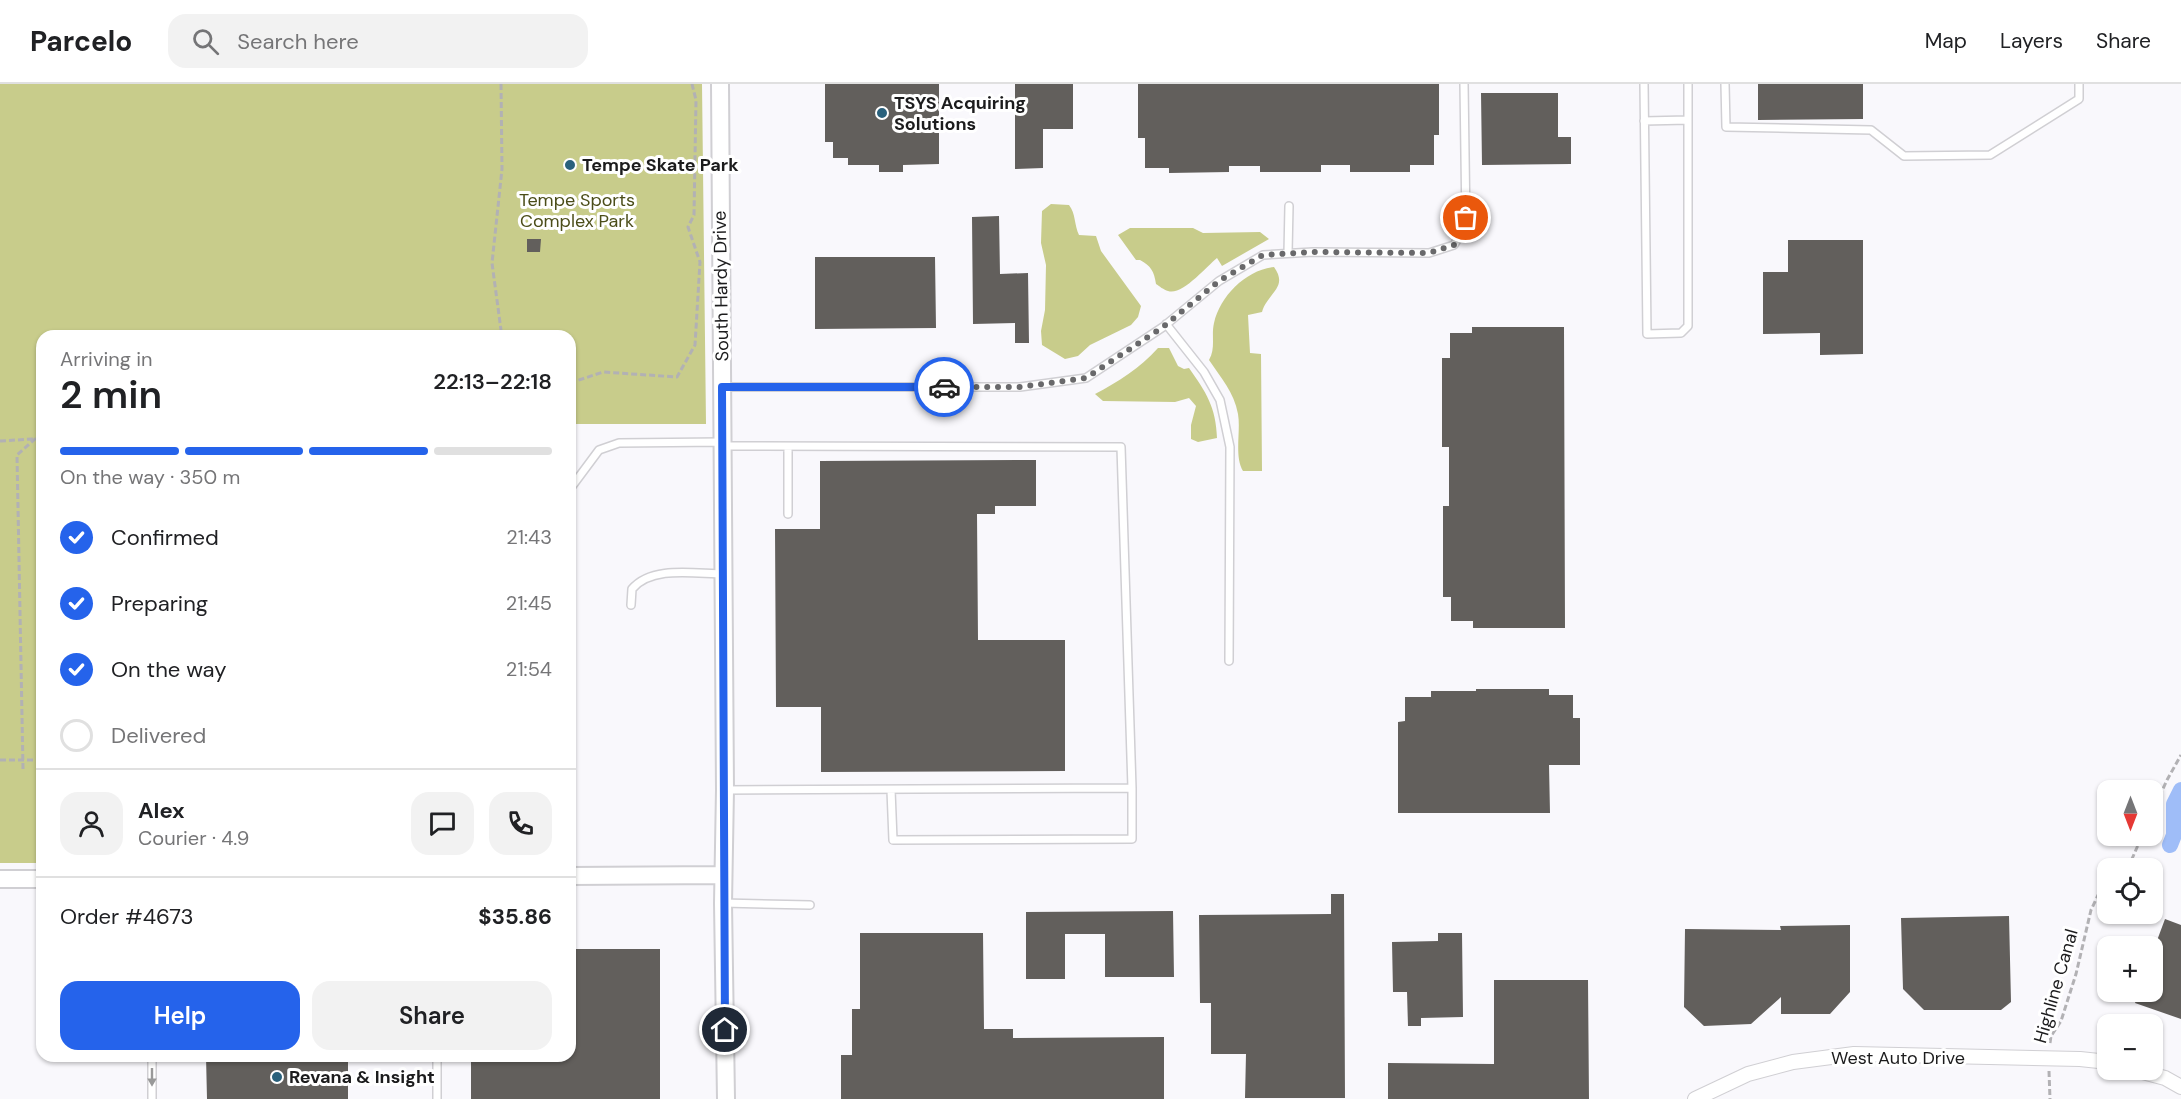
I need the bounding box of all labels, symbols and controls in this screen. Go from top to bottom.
search box [168,14,588,68]
text: Parcelo [30,23,132,60]
icon: search [189,25,222,58]
text: Search here [237,27,359,56]
text: Map [1925,27,1967,55]
text: Layers [2000,27,2063,55]
text: Share [2096,27,2151,55]
place label: TSYS Acquiring Solutions [894,91,1026,136]
marker: TSYS Acquiring Solutions [875,106,889,120]
place label: Tempe Skate Park [582,153,739,177]
marker: Tempe Skate Park [563,158,577,172]
park label: Tempe Sports Complex Park [519,188,635,233]
pin [1440,192,1491,243]
icon: bag [1449,201,1482,234]
street label: South Hardy Drive [708,210,734,362]
text: Arriving in [60,346,152,372]
courier [914,357,974,417]
text: 22:13–22:18 [433,367,552,396]
text: 2 min [60,369,162,420]
icon: car [928,371,961,404]
text: On the way · 350 m [60,464,240,490]
icon: check [60,521,93,554]
text: Confirmed [111,523,219,552]
text: 21:43 [506,524,552,550]
icon: check [60,587,93,620]
text: Preparing [111,589,208,618]
text: 21:45 [506,590,552,616]
icon: check [60,653,93,686]
text: On the way [111,655,226,684]
text: 21:54 [506,656,552,682]
text: Delivered [111,721,206,750]
north arrow [2097,780,2163,846]
map controls [2097,780,2163,1080]
button: person [60,792,123,855]
button: chat [411,792,474,855]
button: phone [489,792,552,855]
text: Alex [138,796,185,825]
text: Courier · 4.9 [138,825,249,851]
button: locate [2097,858,2163,924]
text: Order #4673 [60,902,194,931]
text: $35.86 [478,902,552,931]
street label: Highline Canal [2028,926,2084,1046]
button: + [2097,936,2163,1002]
button: Help [60,981,300,1050]
button: Share [312,981,552,1050]
pin [699,1004,750,1055]
icon: home [708,1013,741,1046]
button: − [2097,1014,2163,1080]
street label: West Auto Drive [1831,1046,1965,1070]
place label: Revana & Insight [289,1065,435,1089]
one-way arrow [147,1068,157,1087]
marker: Revana & Insight [270,1070,284,1084]

